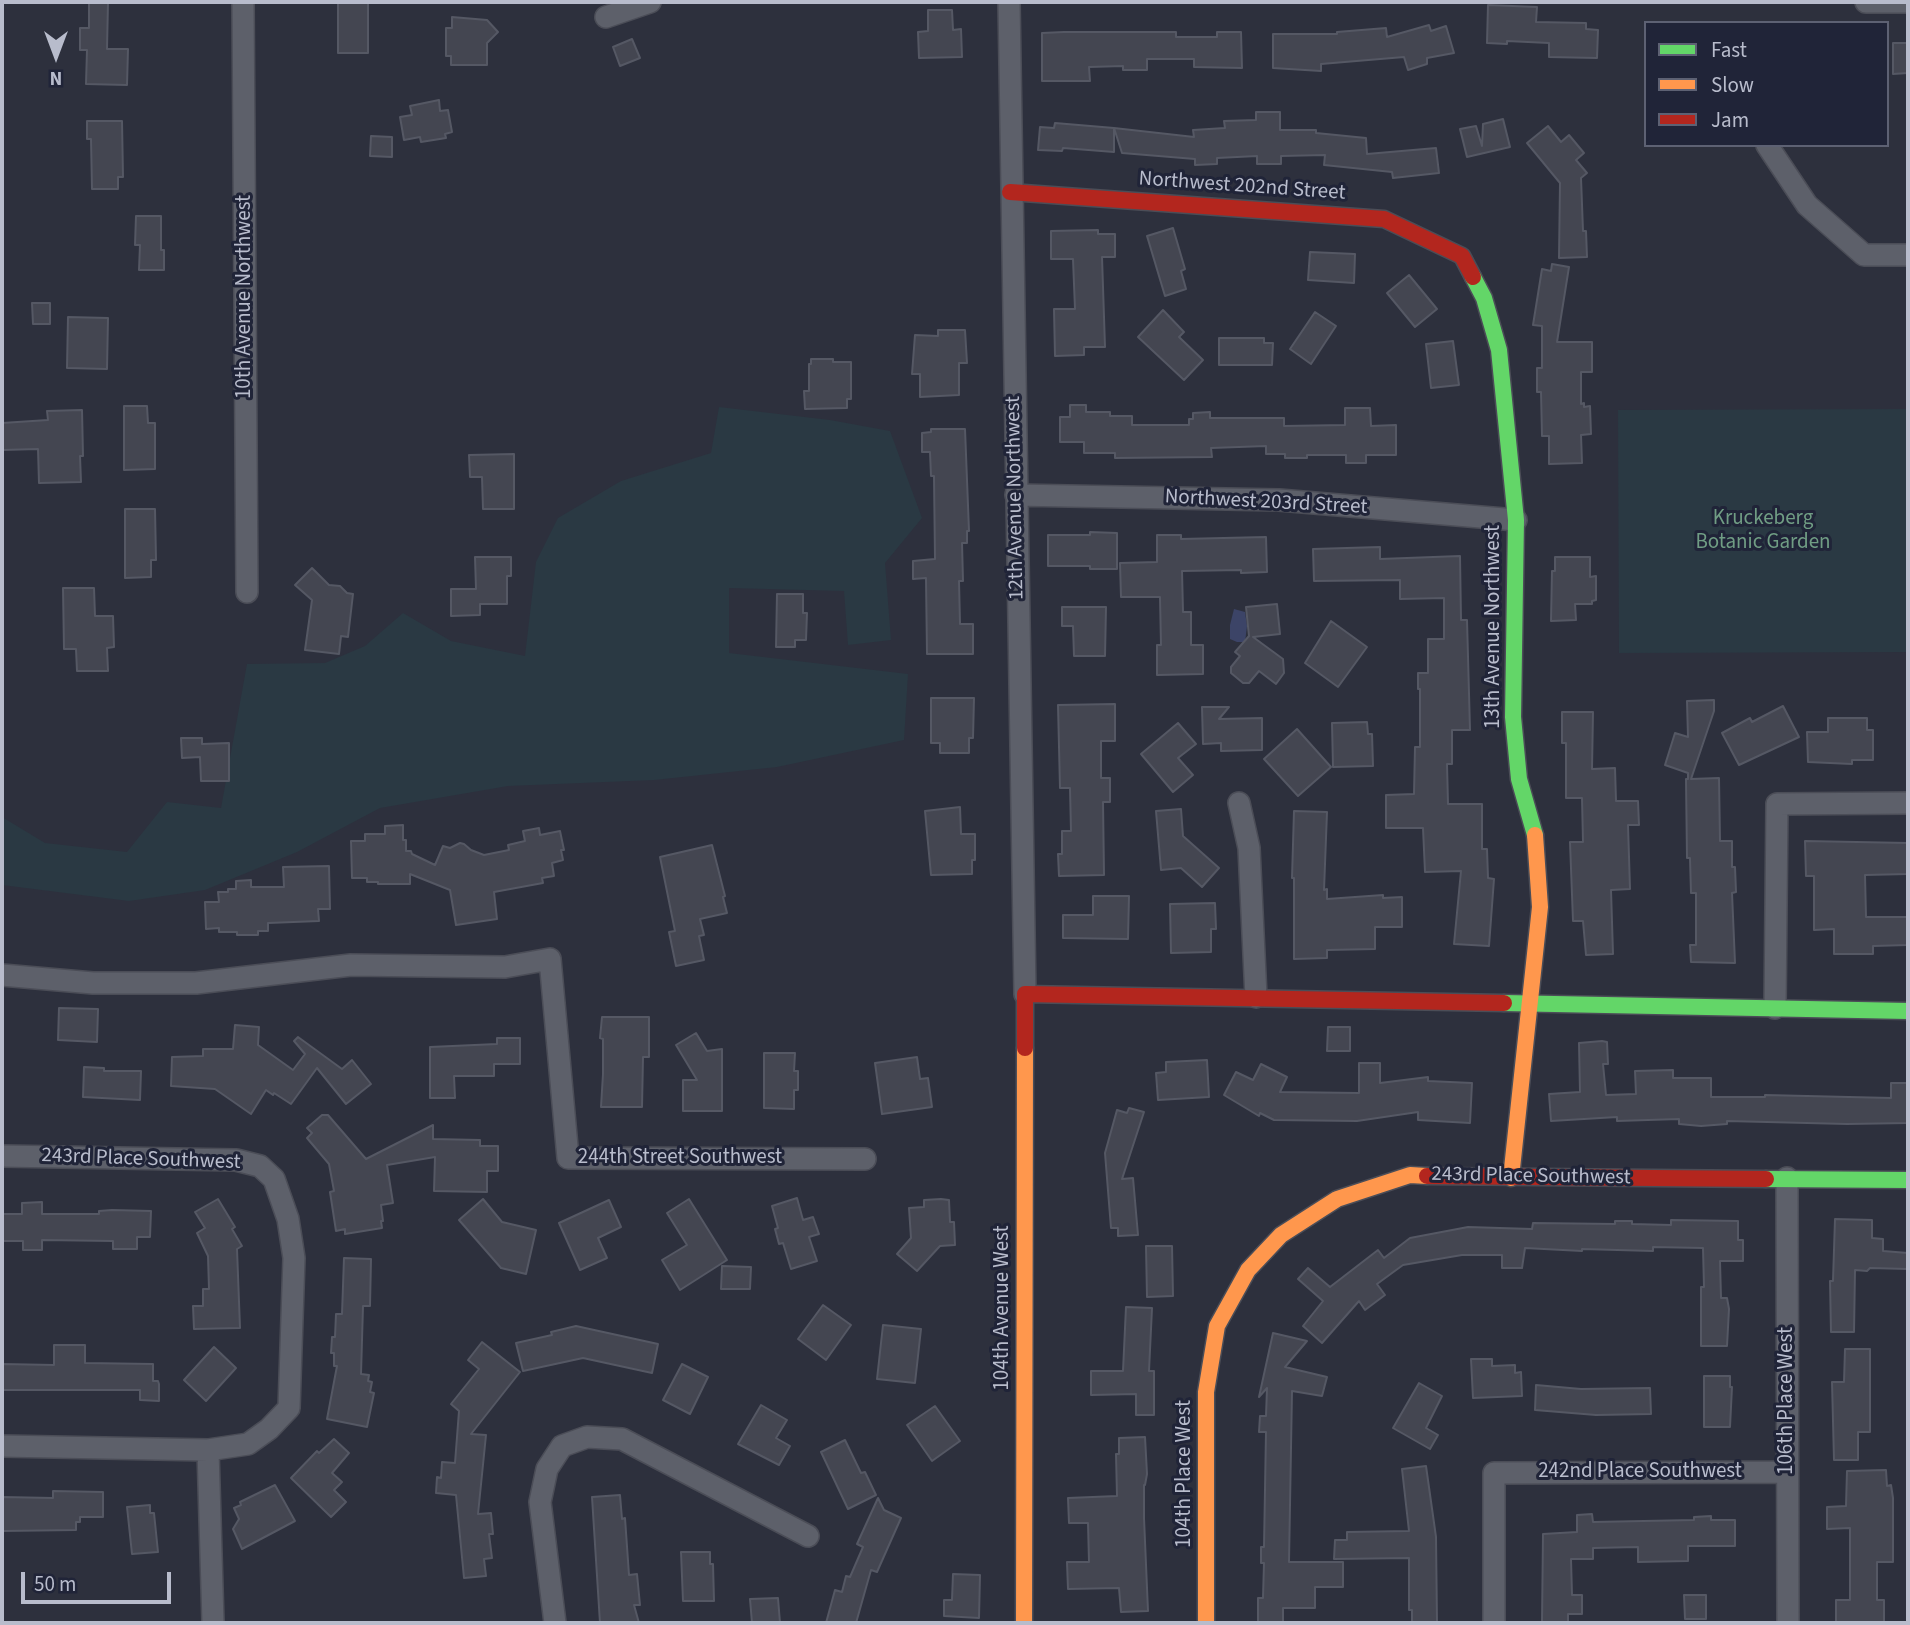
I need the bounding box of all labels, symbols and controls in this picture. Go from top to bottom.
north arrow [21,21,91,91]
legend [1644,21,1889,147]
text: Fast [1711,35,1747,65]
text: N [50,64,62,91]
text: Slow [1711,70,1754,100]
text: Jam [1711,105,1749,135]
street label: Northwest 202nd Street [1138,167,1346,207]
street label: 10th Avenue Northwest [232,195,258,399]
street label: 12th Avenue Northwest [1002,396,1030,600]
street label: Northwest 203rd Street [1164,485,1368,521]
park label: Kruckeberg Botanic Garden [1695,506,1831,556]
street label: 13th Avenue Northwest [1481,525,1507,729]
street label: 243rd Place Southwest [41,1144,241,1176]
street label: 244th Street Southwest [578,1145,782,1171]
street label: 243rd Place Southwest [1431,1163,1631,1191]
street label: 104th Avenue West [990,1225,1016,1391]
street label: 106th Place West [1774,1327,1800,1475]
street label: 104th Place West [1172,1400,1198,1548]
street label: 242nd Place Southwest [1538,1459,1742,1485]
scale bar [24,1558,175,1602]
text: 50 m [34,1569,76,1599]

